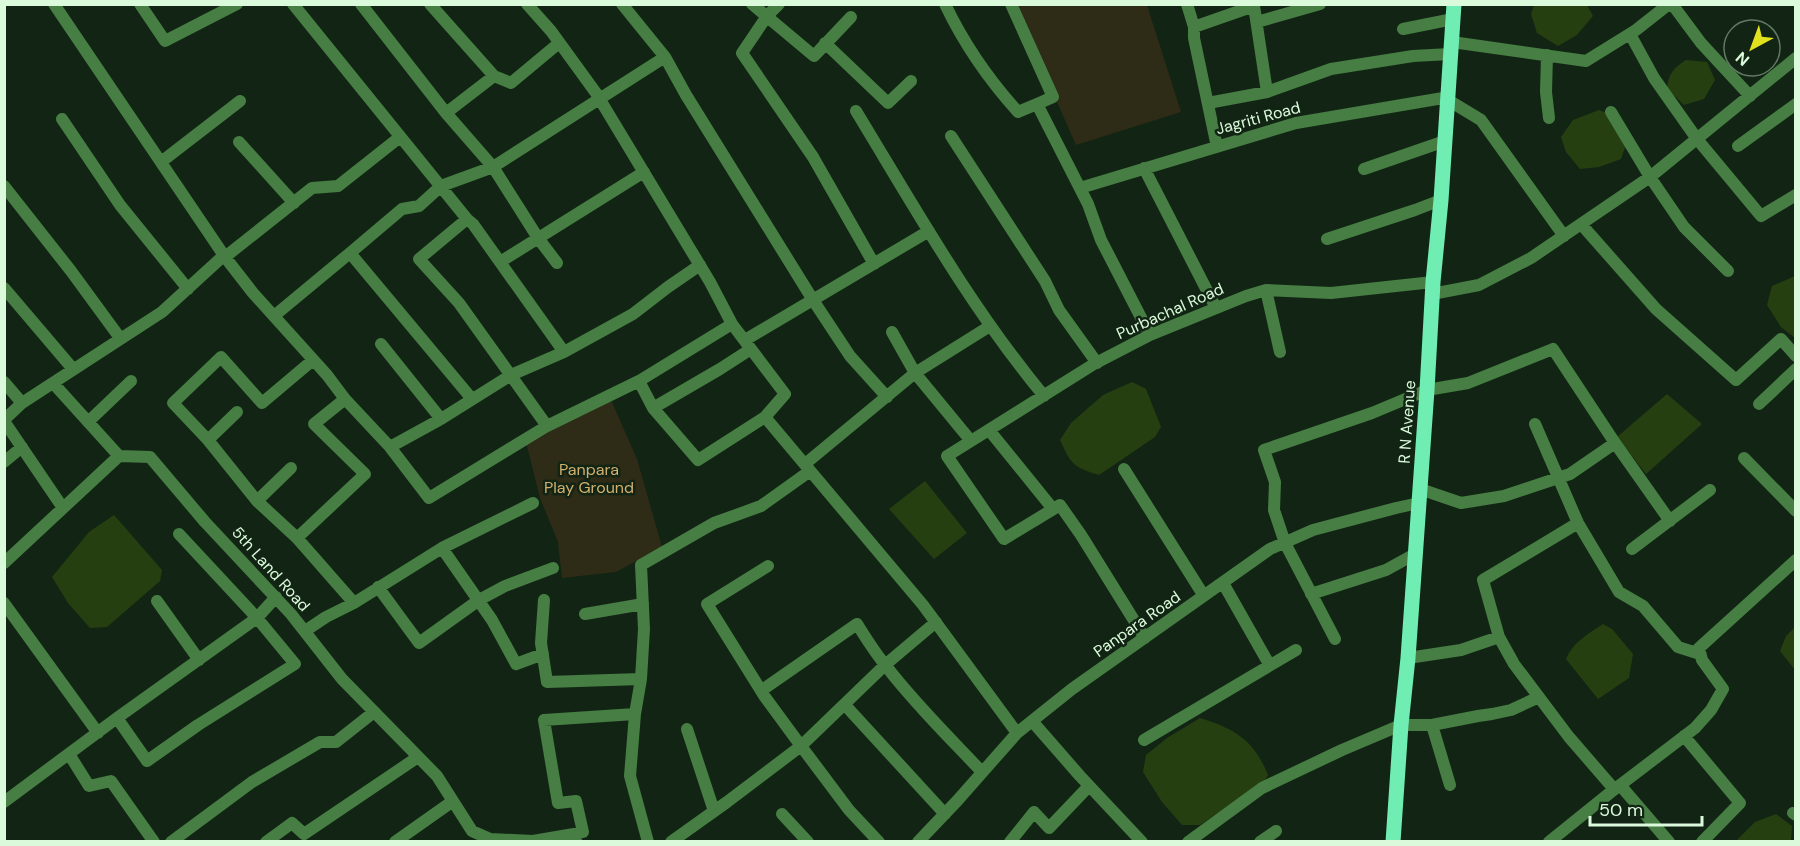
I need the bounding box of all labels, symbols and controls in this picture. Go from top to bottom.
north arrow [1722,18,1782,78]
text: N [1731,47,1754,71]
street label: Jagriti Road [1213,97,1303,139]
street label: Purbachal Road [1113,278,1227,344]
street label: R N Avenue [1394,380,1420,464]
park label: Panpara Play Ground [544,459,634,498]
street label: 5th Land Road [227,522,315,616]
street label: Panpara Road [1089,586,1185,662]
scale bar [1590,789,1702,827]
text: 50 m [1599,798,1643,822]

